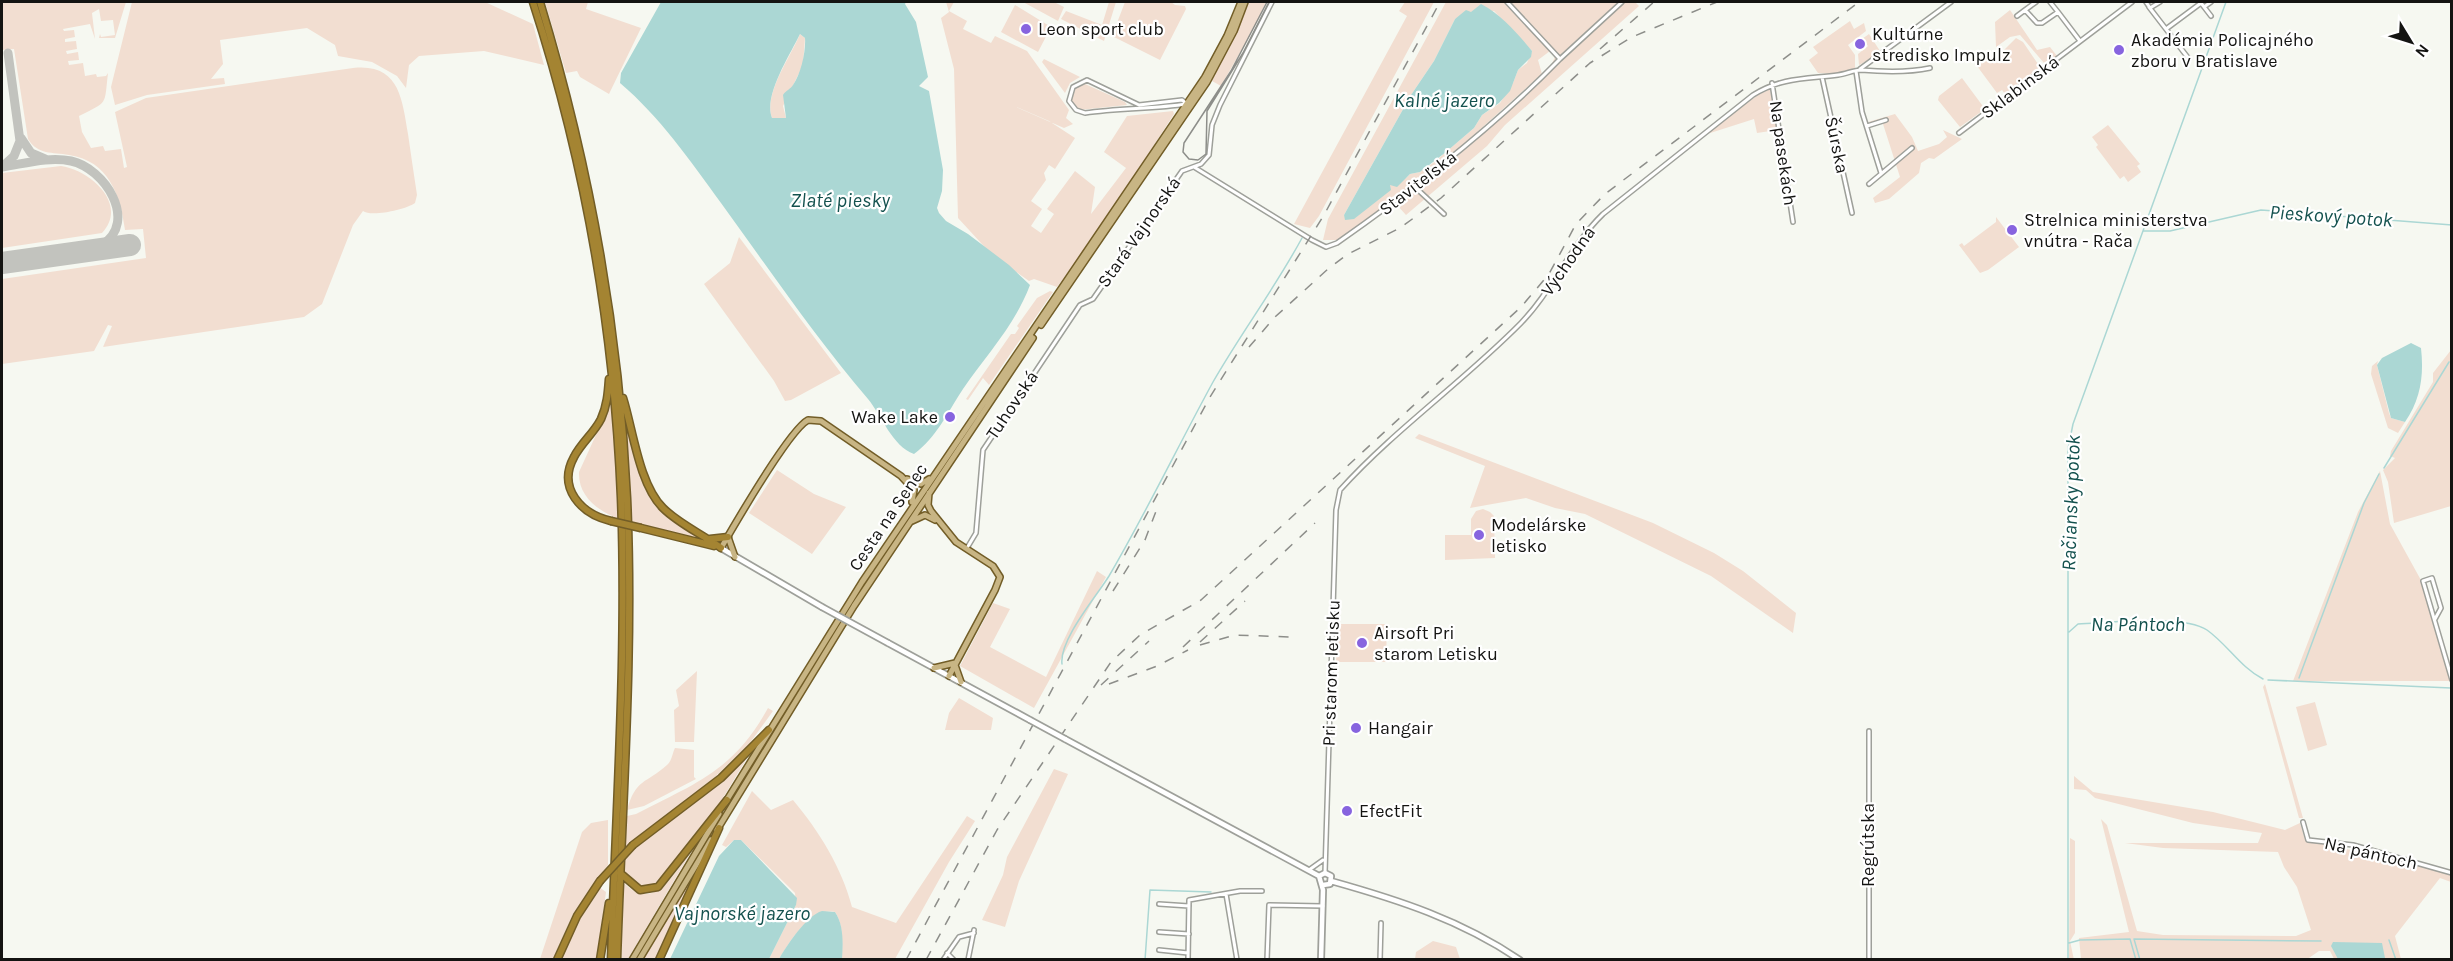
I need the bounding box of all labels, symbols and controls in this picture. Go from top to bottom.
north arrow [2381,12,2441,72]
place label: Leon sport club [1038,18,1164,40]
marker: Leon sport club [1019,22,1033,36]
place label: Kultúrne stredisko Impulz [1872,23,2011,66]
place label: Akadémia Policajného zboru v Bratislave [2131,29,2314,72]
marker: Kultúrne stredisko Impulz [1853,37,1867,51]
text: N [2411,41,2433,61]
marker: Akadémia Policajného zboru v Bratislave [2112,43,2126,57]
street label: Sklabinská [1976,50,2064,124]
water label: Kalné jazero [1394,89,1495,112]
street label: Na pasekách [1765,99,1801,207]
street label: Šúrska [1820,114,1854,176]
street label: Staviteľská [1375,146,1461,220]
street label: Stará Vajnorská [1093,172,1185,292]
water label: Zlaté piesky [790,189,891,212]
water label: Pieskový potok [2269,200,2394,232]
place label: Strelnica ministerstva vnútra - Rača [2024,209,2208,252]
street label: Východná [1536,222,1600,300]
marker: Strelnica ministerstva vnútra - Rača [2005,223,2019,237]
street label: Tuhovská [981,367,1043,443]
place label: Wake Lake [851,406,938,428]
marker: Wake Lake [943,410,957,424]
water label: Račiansky potok [2057,434,2085,572]
street label: Cesta na Senec [844,459,932,575]
place label: Modelárske letisko [1491,514,1586,557]
marker: Modelárske letisko [1472,528,1486,542]
street label: Pri starom letisku [1317,599,1345,747]
water label: Na Pántoch [2091,613,2185,636]
place label: Airsoft Pri starom Letisku [1374,622,1498,665]
marker: Airsoft Pri starom Letisku [1355,636,1369,650]
place label: Hangair [1368,717,1433,739]
marker: Hangair [1349,721,1363,735]
place label: EfectFit [1359,800,1422,822]
street label: Regrútska [1857,803,1879,887]
marker: EfectFit [1340,804,1354,818]
street label: Na pántoch [2322,832,2420,874]
water label: Vajnorské jazero [674,902,810,925]

